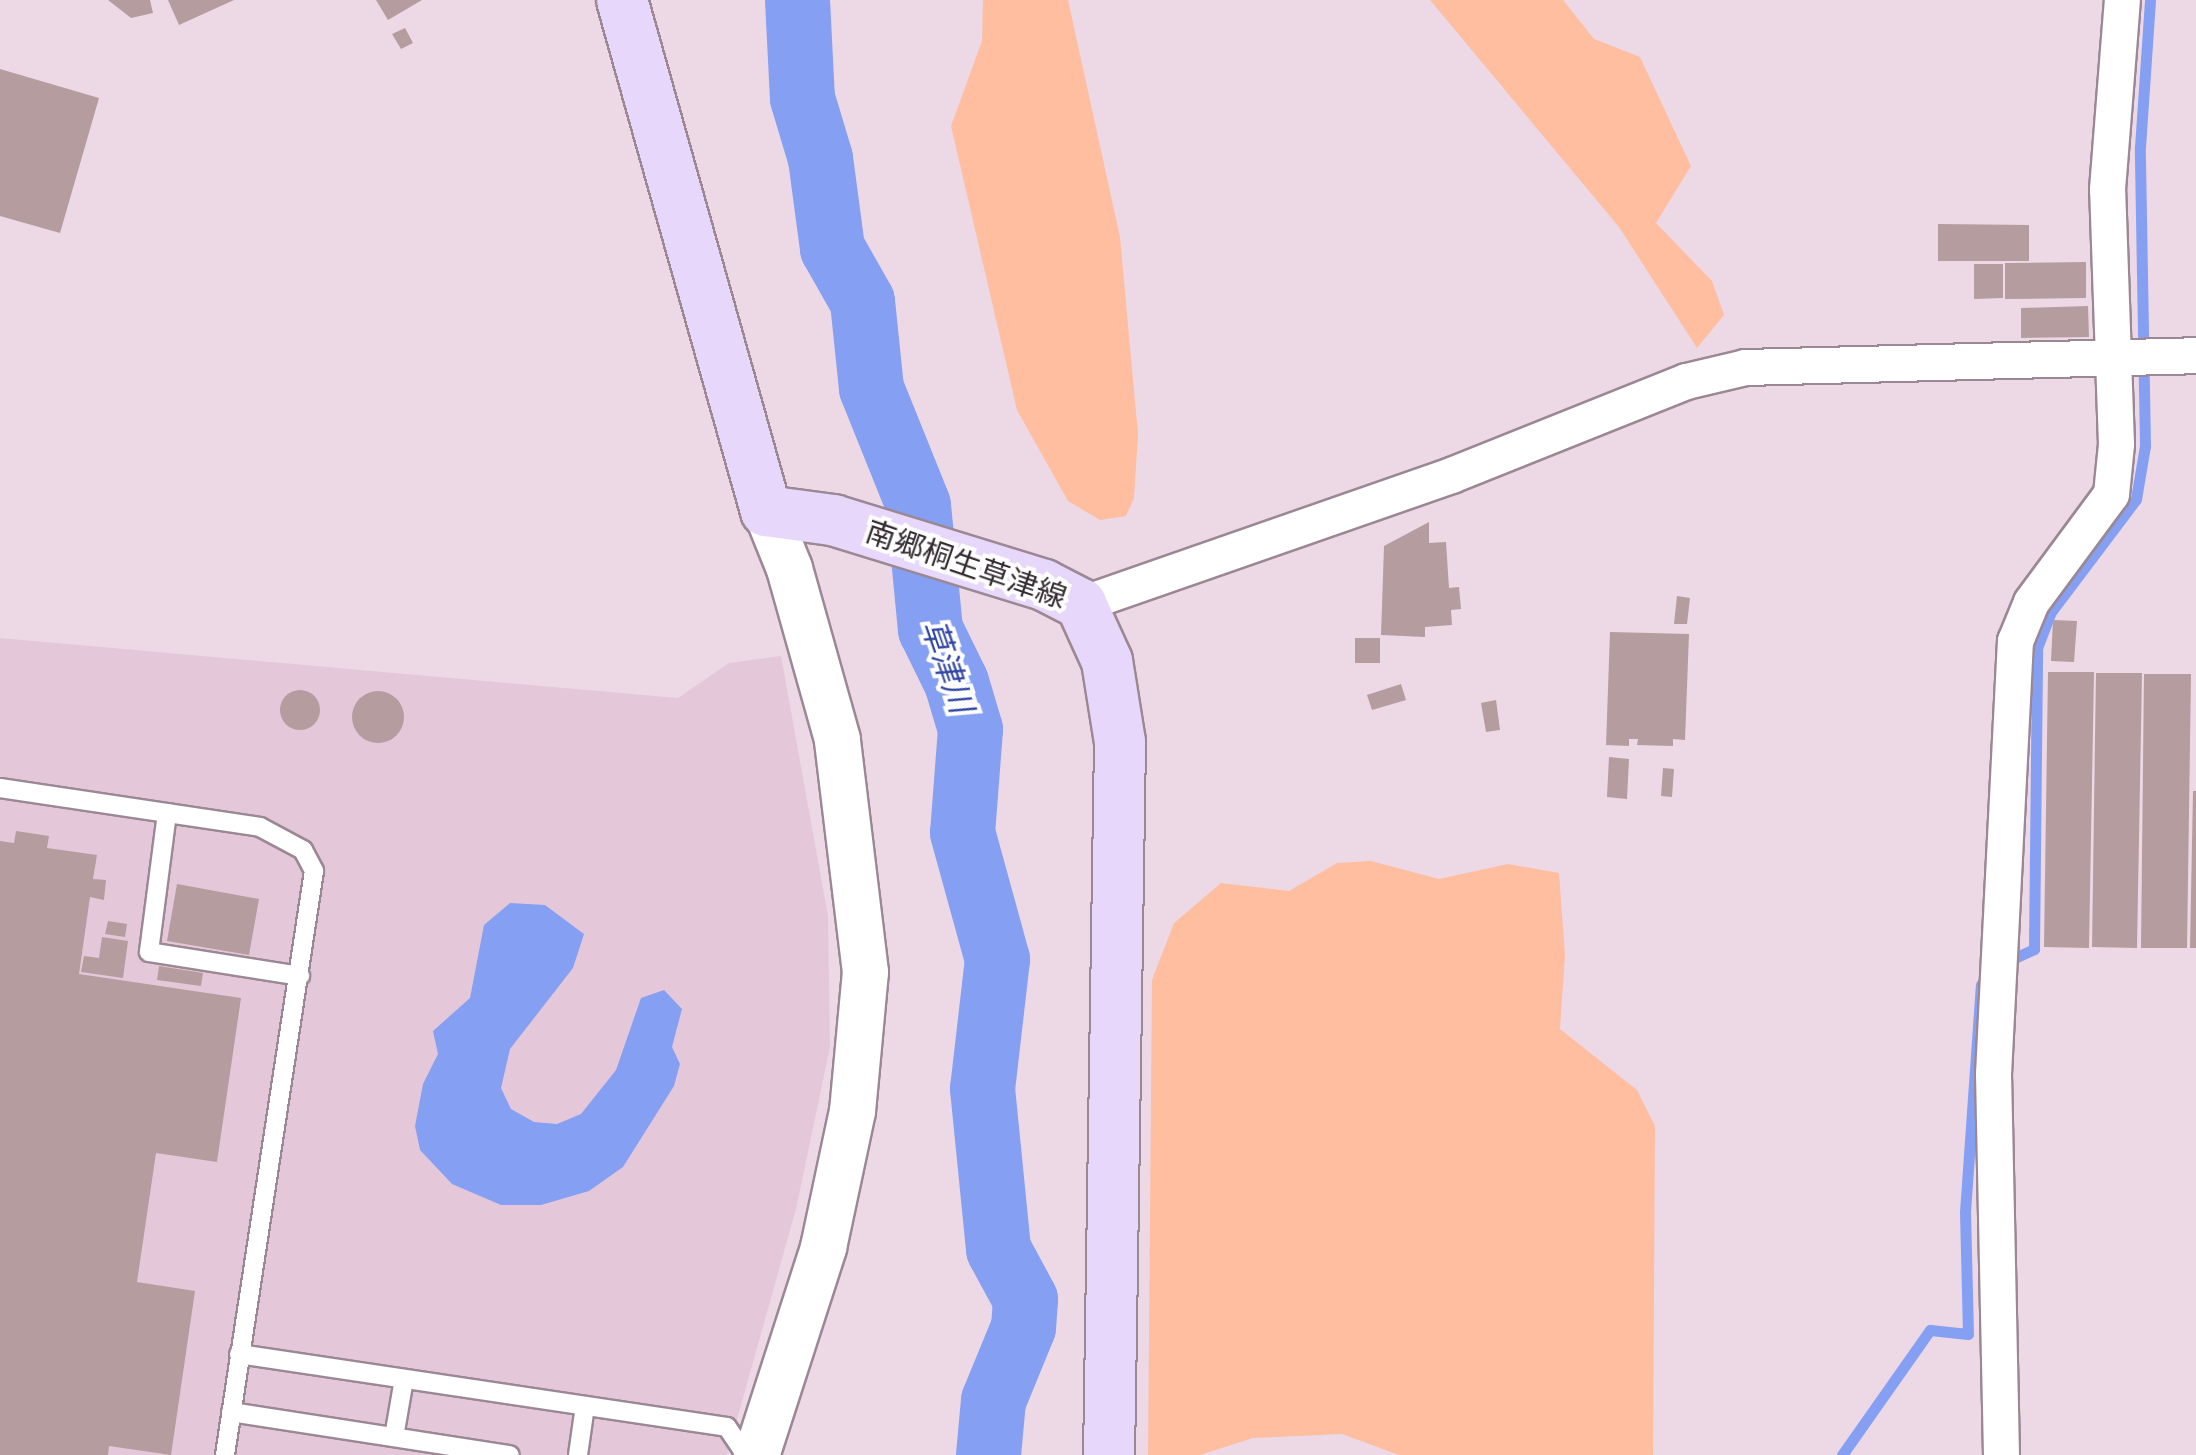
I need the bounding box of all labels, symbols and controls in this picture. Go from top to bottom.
street label: 南郷桐生草津線 [861,513,1071,615]
water label: 草津川 [914,614,982,718]

